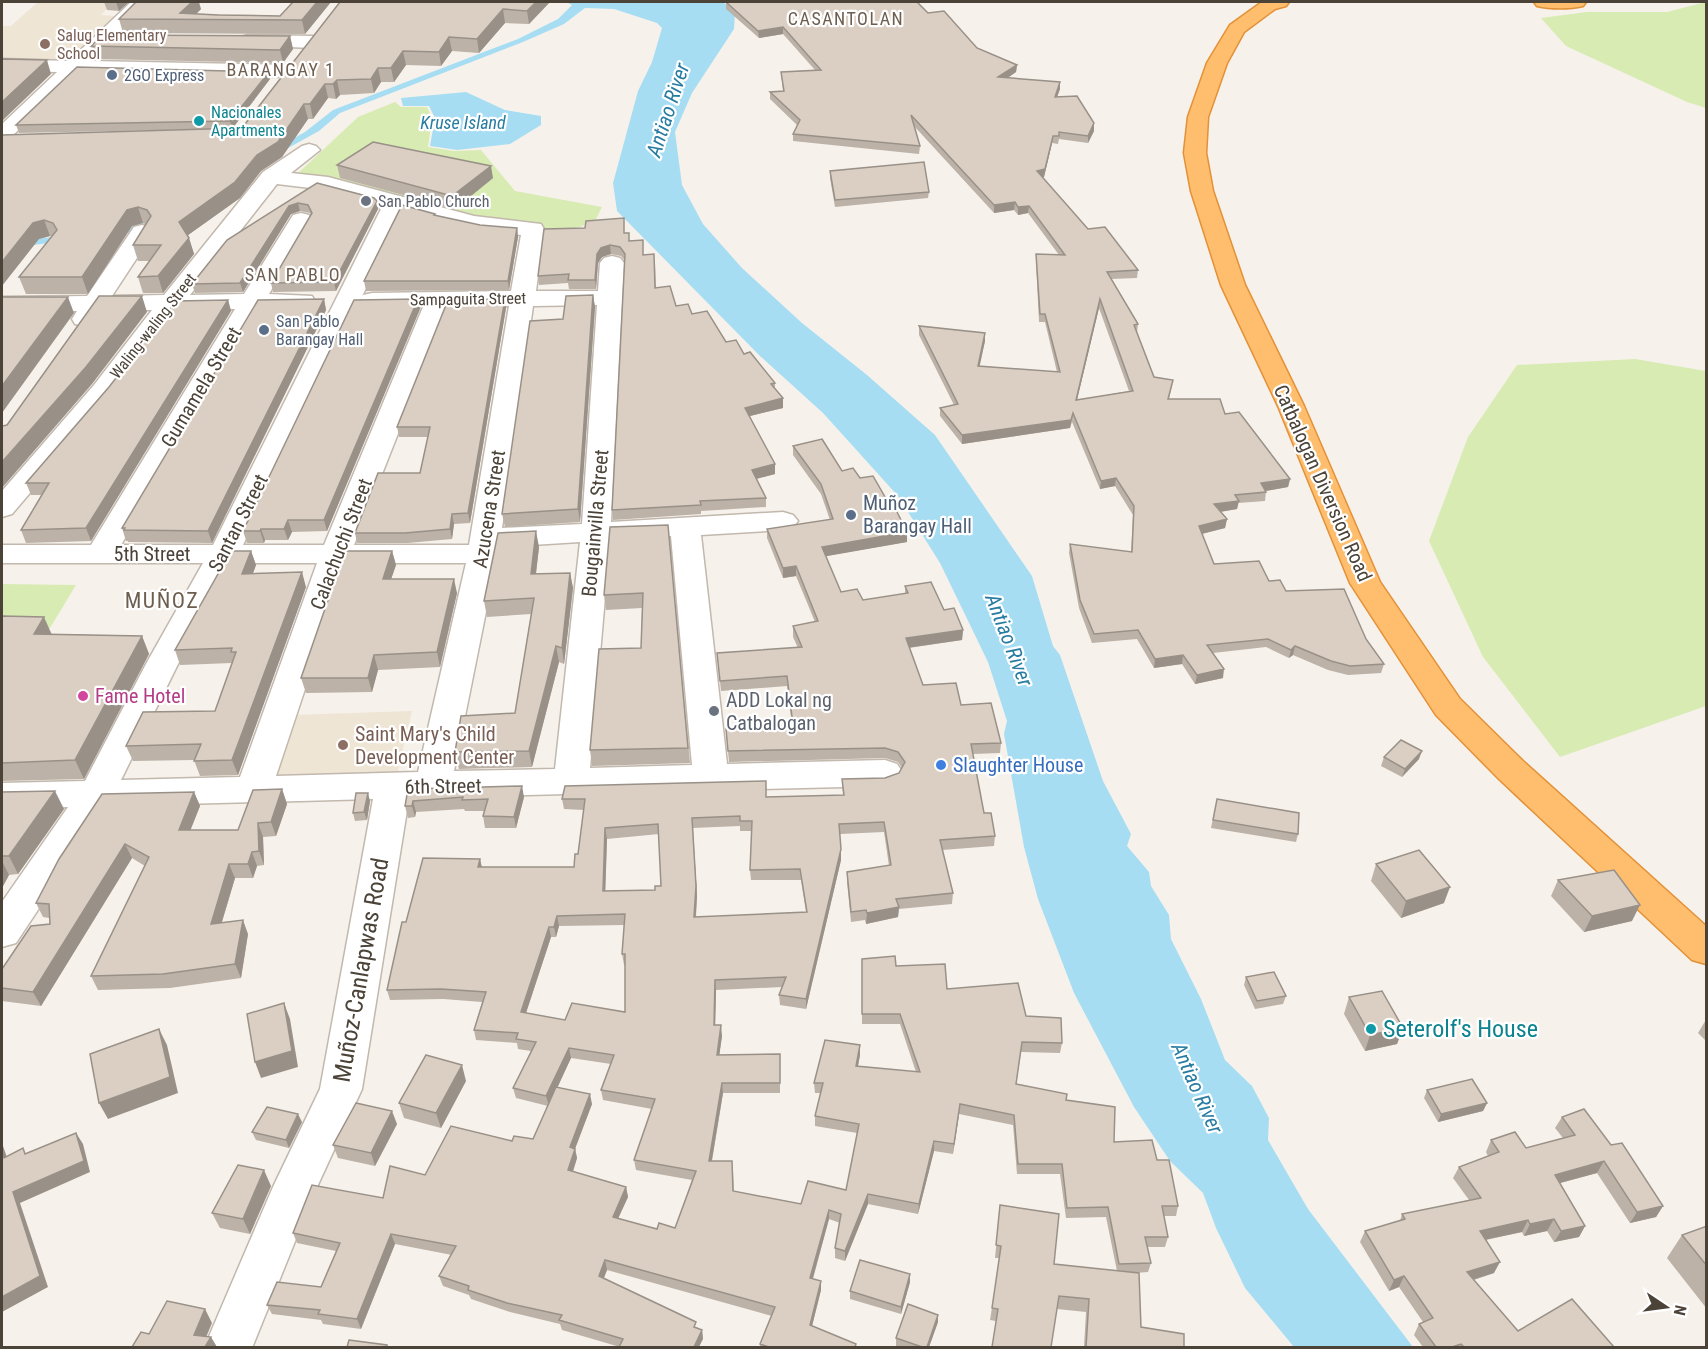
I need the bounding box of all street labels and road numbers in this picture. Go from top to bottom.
street label: Waling-waling Street [106,269,200,383]
street label: Sampaguita Street [410,288,527,310]
street label: Gumamela Street [156,322,246,452]
street label: Catbalogan Diversion Road [1269,381,1377,585]
street label: Azucena Street [468,448,510,570]
street label: Bougainvilla Street [577,448,613,598]
street label: Santan Street [203,470,273,576]
street label: Calachuchi Street [305,475,377,613]
street label: 5th Street [114,542,191,566]
street label: 6th Street [404,773,482,799]
street label: Muñoz-Canlapwas Road [328,856,394,1084]

